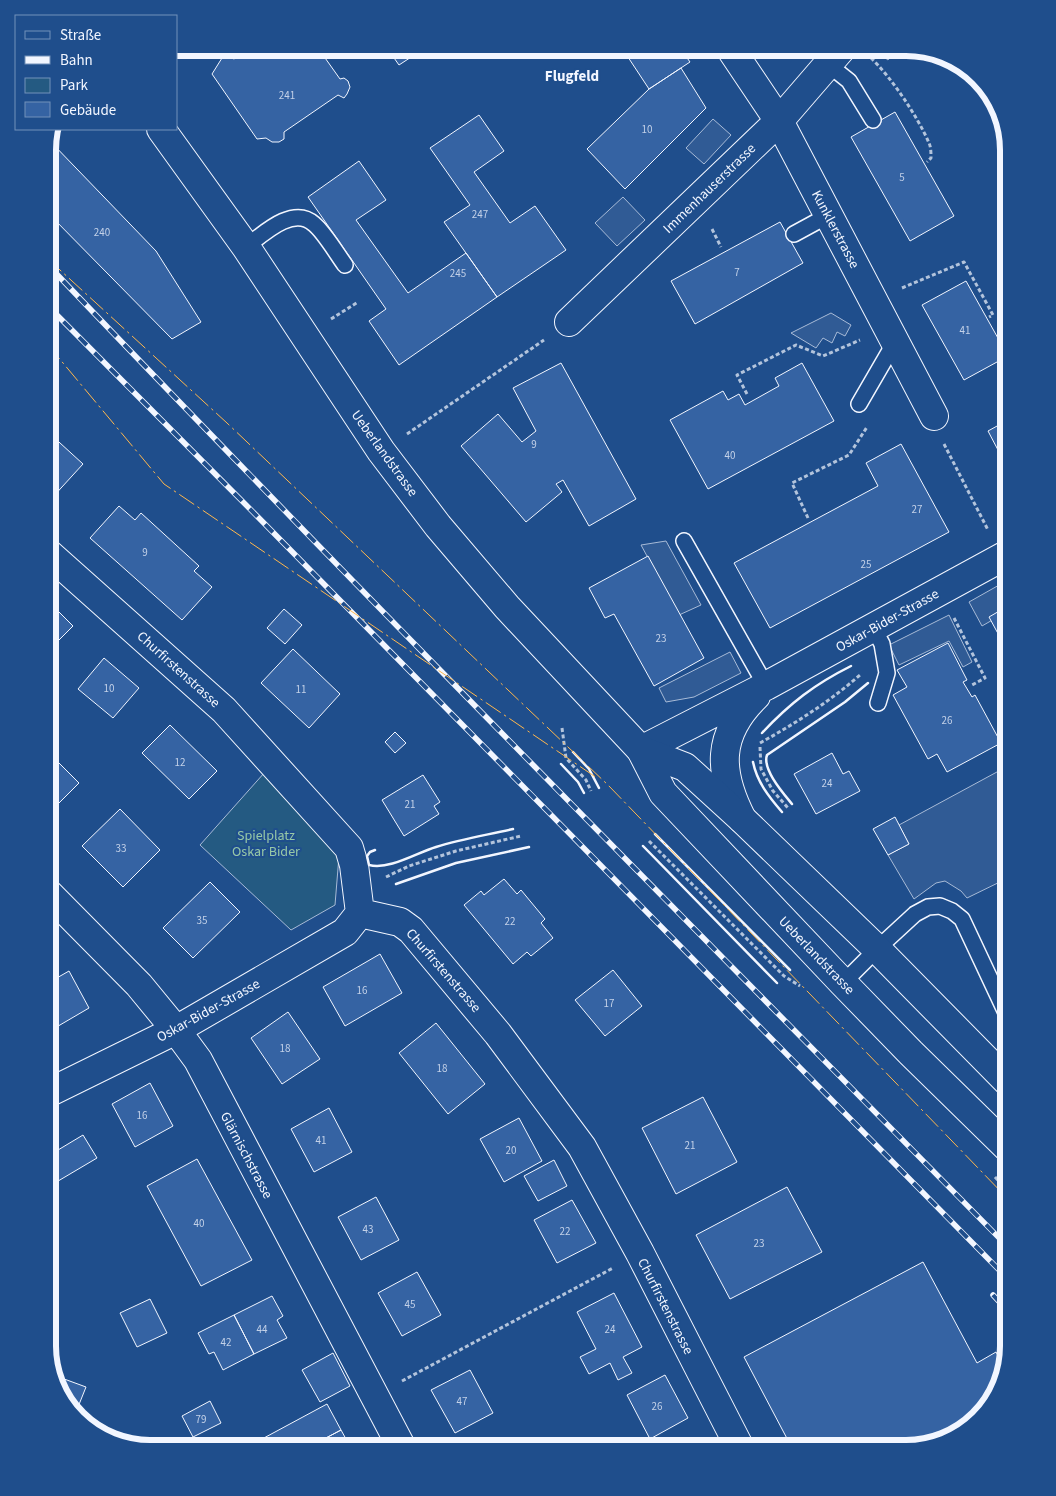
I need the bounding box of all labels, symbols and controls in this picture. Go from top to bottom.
legend [15,15,178,130]
text: Straße [60,25,101,46]
text: Bahn [60,50,93,71]
district label: Flugfeld [545,66,599,87]
text: Park [60,75,89,96]
house number: 241 [279,88,295,103]
text: Gebäude [60,100,116,121]
house number: 10 [642,122,652,137]
street label: Immenhauserstrasse [659,139,761,238]
house number: 5 [899,170,905,185]
street label: Kunklerstrasse [806,187,864,272]
house number: 247 [472,207,488,222]
house number: 240 [94,225,110,240]
house number: 7 [734,265,740,280]
house number: 245 [450,266,466,281]
house number: 41 [960,323,970,338]
street label: Ueberlandstrasse [346,406,422,501]
house number: 9 [531,437,537,452]
house number: 40 [725,448,735,463]
house number: 27 [912,502,922,517]
house number: 9 [142,545,148,560]
house number: 25 [861,557,871,572]
street label: Oskar-Bider-Strasse [832,584,943,658]
street label: Churfirstenstrasse [132,627,224,713]
house number: 23 [656,631,666,646]
house number: 10 [104,681,114,696]
house number: 11 [296,682,306,697]
house number: 26 [942,713,953,728]
house number: 12 [175,755,185,770]
house number: 24 [822,776,833,791]
house number: 21 [405,797,415,812]
park label: Spielplatz Oskar Bider [232,826,300,862]
house number: 33 [116,841,126,856]
street label: Ueberlandstrasse [774,912,859,999]
house number: 35 [197,913,207,928]
house number: 22 [505,914,515,929]
street label: Churfirstenstrasse [401,924,486,1017]
street label: Oskar-Bider-Strasse [153,974,264,1048]
house number: 16 [357,983,368,998]
house number: 17 [604,996,614,1011]
house number: 18 [280,1041,291,1056]
house number: 18 [437,1061,448,1076]
house number: 16 [137,1108,148,1123]
street label: Glärnischstrasse [215,1109,277,1202]
house number: 41 [316,1133,326,1148]
house number: 21 [685,1138,695,1153]
house number: 20 [506,1143,516,1158]
house number: 40 [194,1216,204,1231]
house number: 43 [363,1222,373,1237]
house number: 22 [560,1224,570,1239]
house number: 23 [754,1236,764,1251]
street label: Churfirstenstrasse [632,1255,698,1358]
house number: 45 [405,1297,415,1312]
house number: 44 [257,1322,268,1337]
house number: 24 [605,1322,616,1337]
house number: 42 [221,1335,231,1350]
house number: 47 [457,1394,467,1409]
house number: 26 [652,1399,663,1414]
house number: 79 [196,1412,206,1427]

